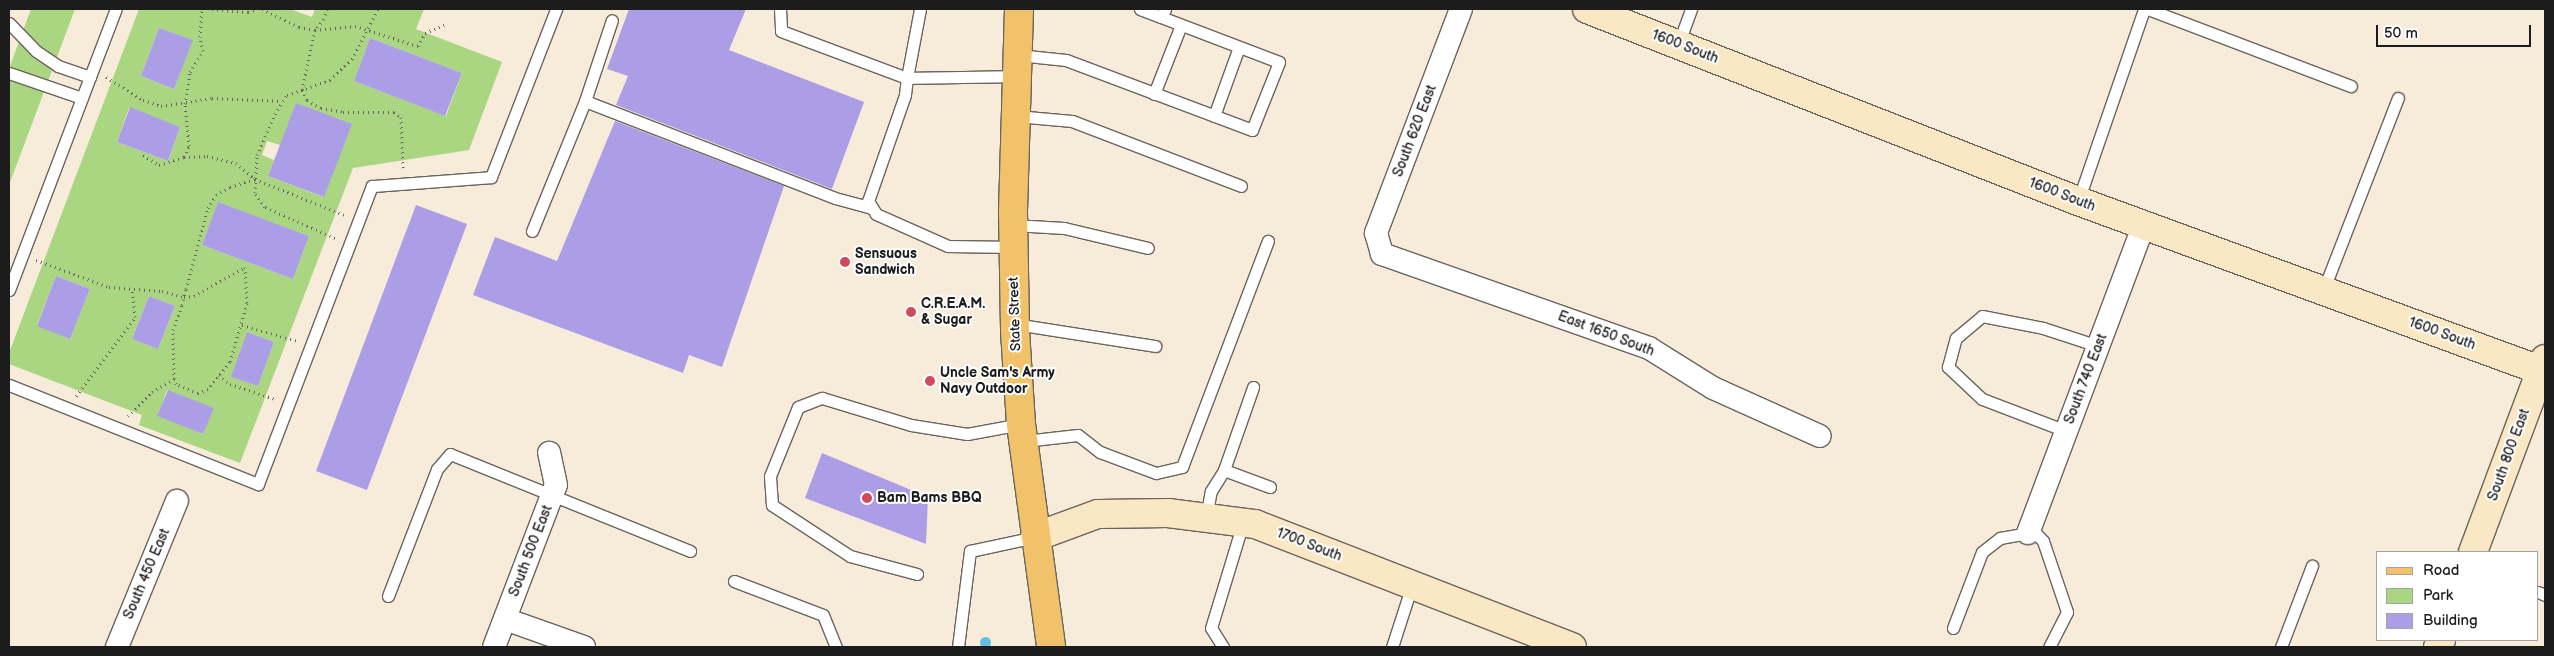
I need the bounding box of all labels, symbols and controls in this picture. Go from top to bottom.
scale bar [2379,15,2534,47]
text: 50 m [2384,24,2418,43]
street label: 1600 South [1649,27,1721,67]
street label: South 620 East [1390,83,1440,179]
street label: 1600 South [2026,175,2098,215]
place label: Sensuous Sandwich [855,246,917,278]
marker: Sensuous Sandwich [839,256,851,268]
street label: State Street [1005,276,1025,352]
place label: C.R.E.A.M. & Sugar [921,296,985,328]
marker: C.R.E.A.M. & Sugar [905,306,917,318]
street label: East 1650 South [1555,308,1657,360]
street label: 1600 South [2406,314,2478,354]
street label: South 740 East [2061,331,2111,427]
place label: Uncle Sam's Army Navy Outdoor [940,365,1055,398]
marker: Uncle Sam's Army Navy Outdoor [924,375,936,387]
street label: South 800 East [2485,407,2533,503]
place label: Bam Bams BBQ [877,490,981,506]
marker: Bam Bams BBQ [861,492,873,504]
street label: South 500 East [506,503,556,599]
street label: 1700 South [1274,525,1344,565]
street label: South 450 East [120,526,174,622]
legend [2376,551,2539,641]
text: Road [2423,561,2459,580]
text: Park [2423,586,2453,605]
text: Building [2423,611,2478,630]

